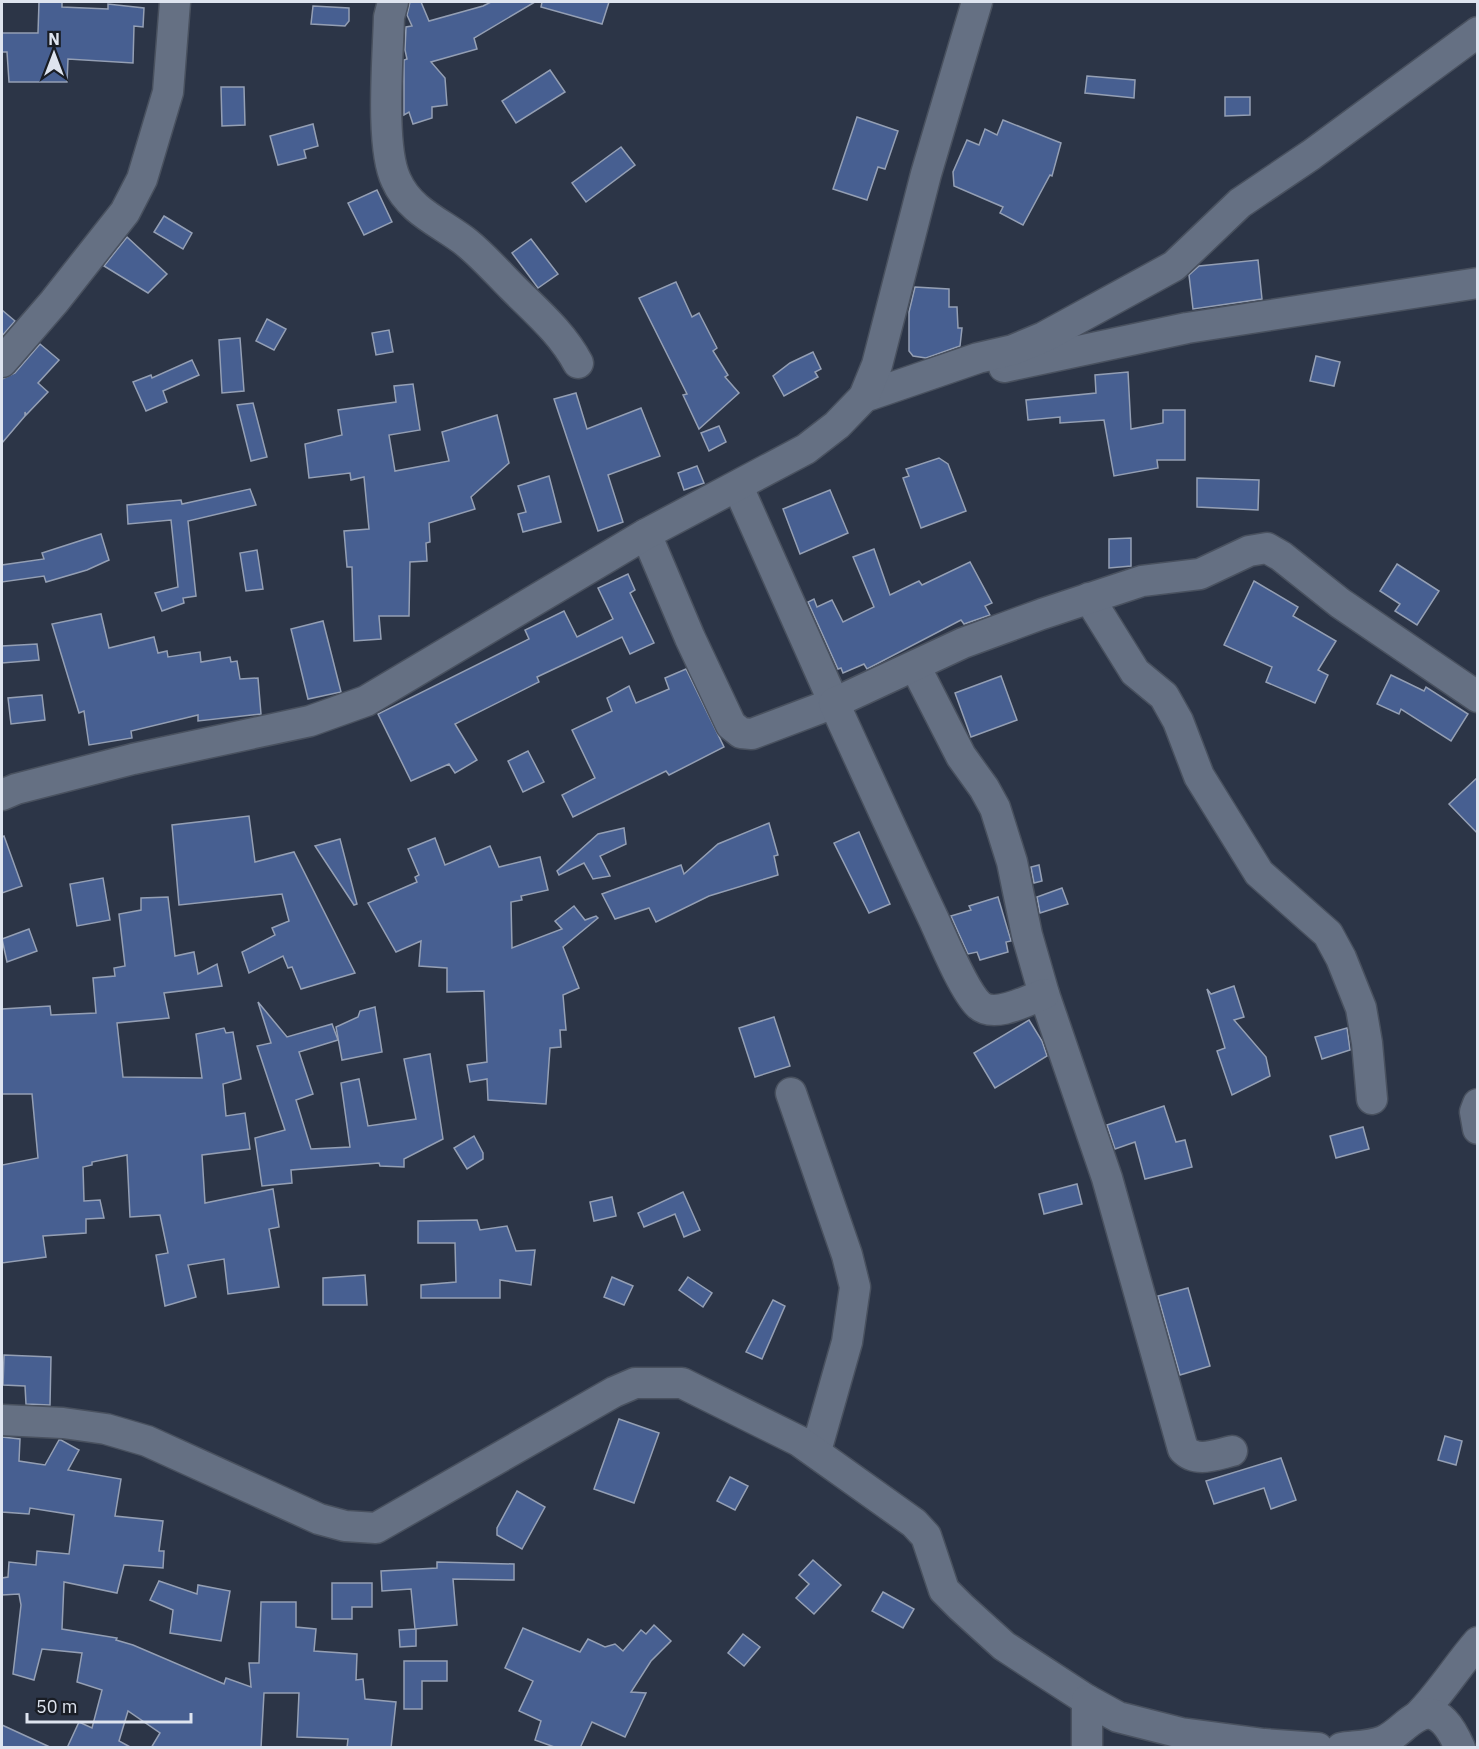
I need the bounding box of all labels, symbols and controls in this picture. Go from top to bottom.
north arrow [24,24,84,84]
text: N [48,29,60,49]
scale bar [27,1686,190,1724]
text: 50 m [36,1695,78,1718]

